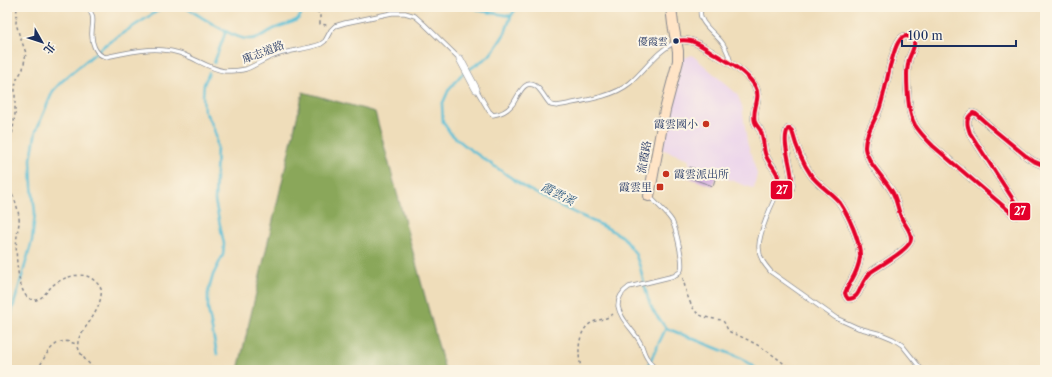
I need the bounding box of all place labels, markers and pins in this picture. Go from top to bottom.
place label: 優霞雲 [638,35,668,48]
marker: 優霞雲 [671,36,681,46]
place label: 霞雲國小 [654,117,698,131]
marker: 霞雲國小 [701,119,711,129]
place label: 霞雲派出所 [674,167,729,181]
marker: 霞雲派出所 [661,169,671,179]
place label: 霞雲里 [619,180,652,194]
marker: 霞雲里 [655,182,665,192]

